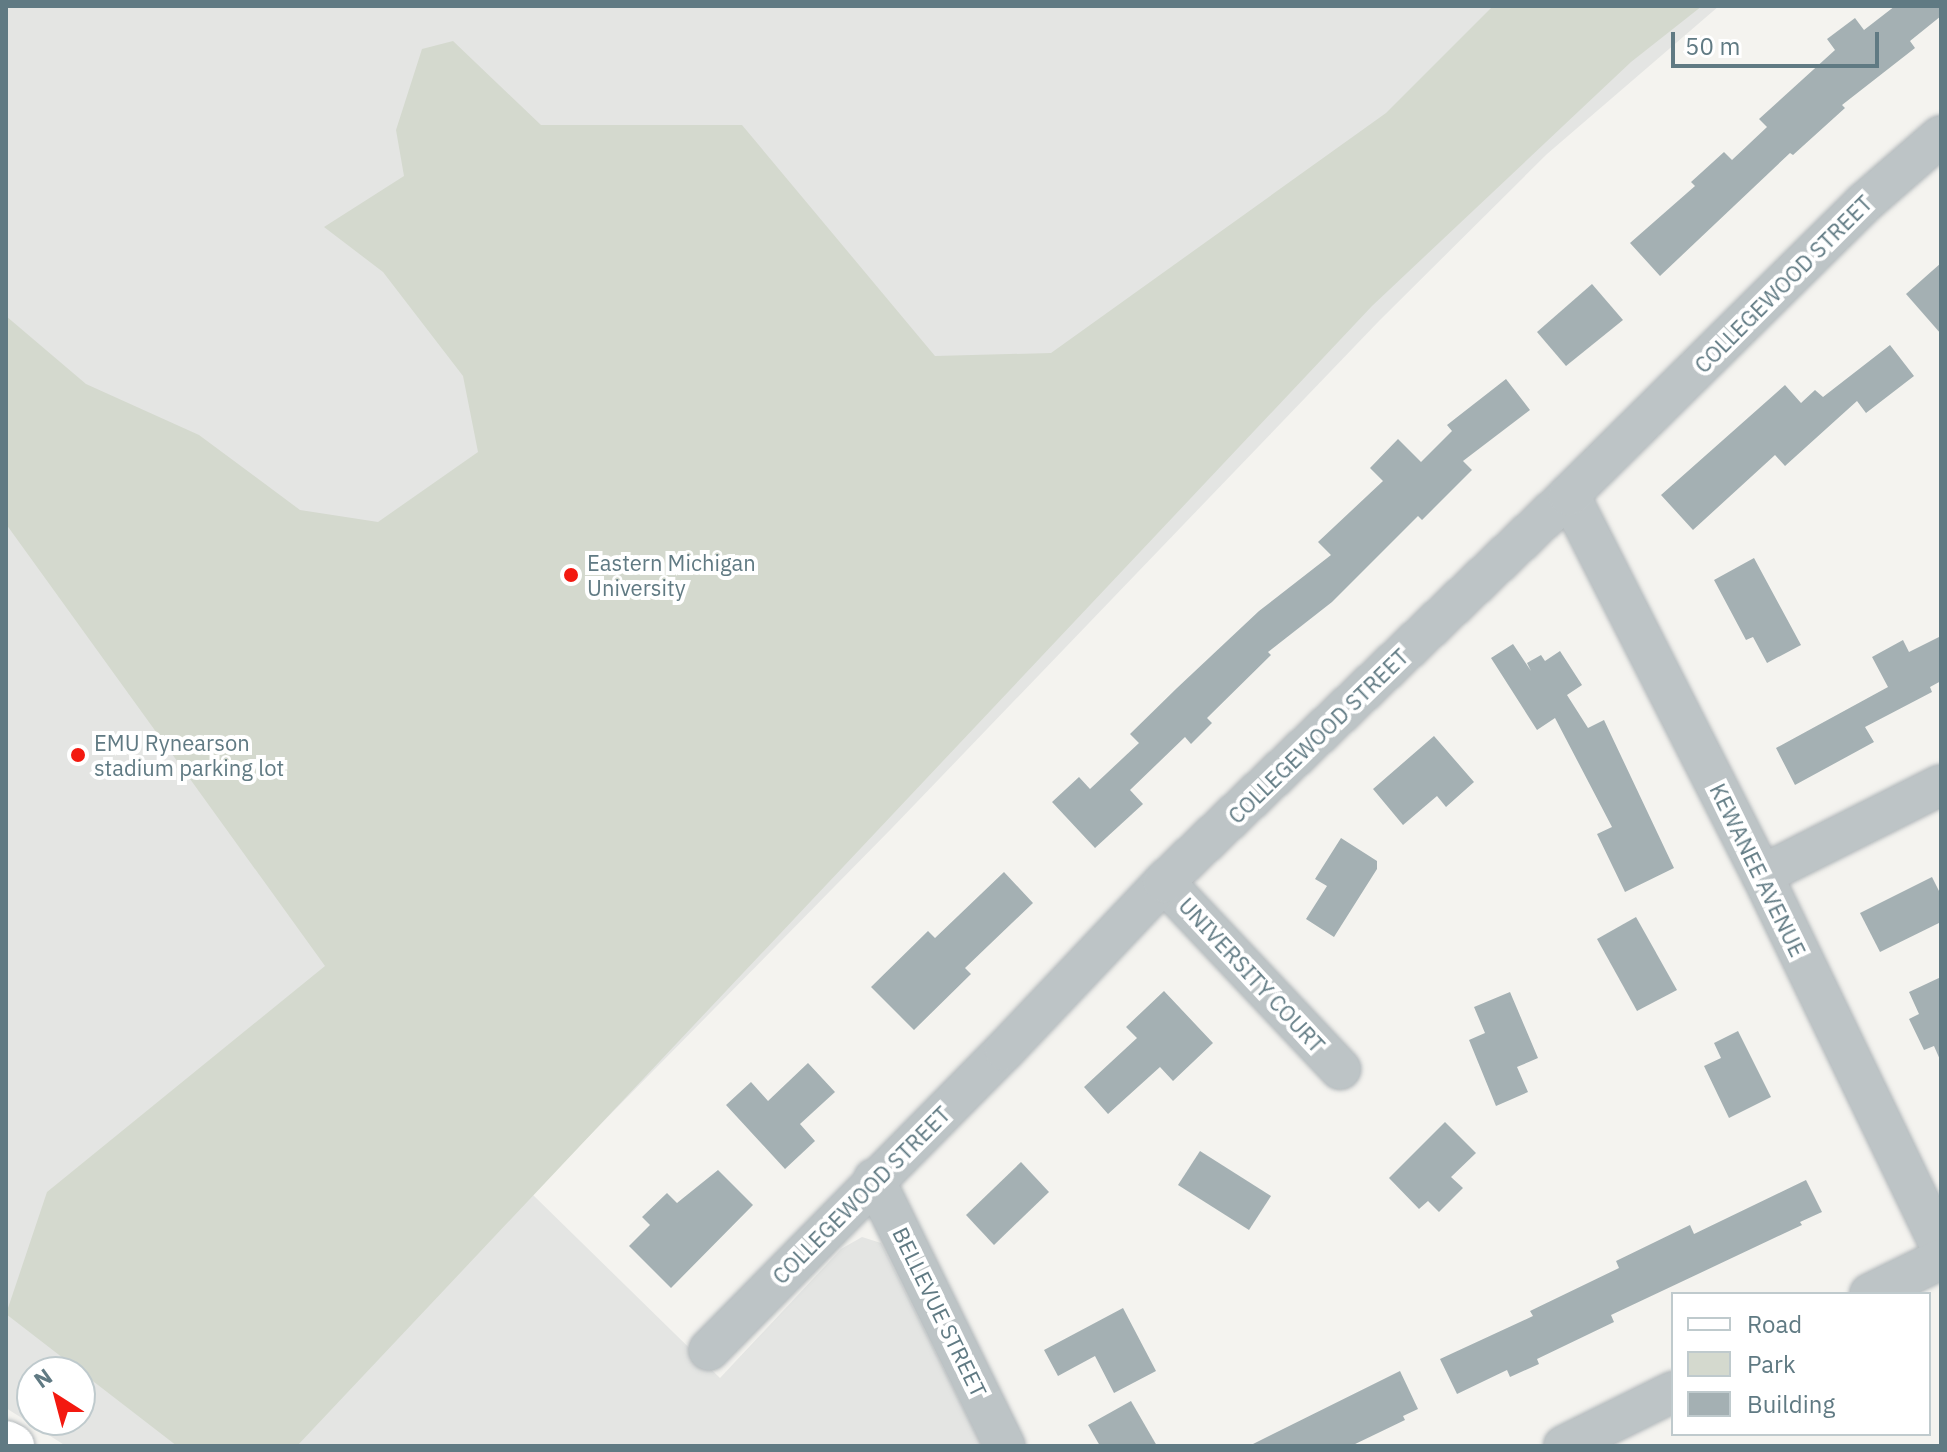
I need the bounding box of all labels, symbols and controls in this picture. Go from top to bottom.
scale bar [1675,16,1883,66]
text: 50 m [1685,30,1740,62]
street label: COLLEGEWOOD STREET [1689,190,1877,378]
place label: Eastern Michigan University [587,549,756,600]
marker: Eastern Michigan University [562,566,580,584]
street label: COLLEGEWOOD STREET [1222,643,1414,829]
place label: EMU Rynearson stadium parking lot [94,729,284,780]
marker: EMU Rynearson stadium parking lot [69,746,87,764]
street label: KEWANEE AVENUE [1705,779,1811,961]
street label: UNIVERSITY COURT [1173,892,1331,1058]
street label: COLLEGEWOOD STREET [767,1101,955,1289]
street label: BELLEVUE STREET [887,1223,993,1401]
legend [1671,1292,1931,1436]
text: Road [1747,1308,1802,1340]
text: Park [1747,1348,1796,1380]
north arrow [16,1356,96,1436]
text: N [28,1361,58,1394]
text: Building [1747,1388,1835,1420]

